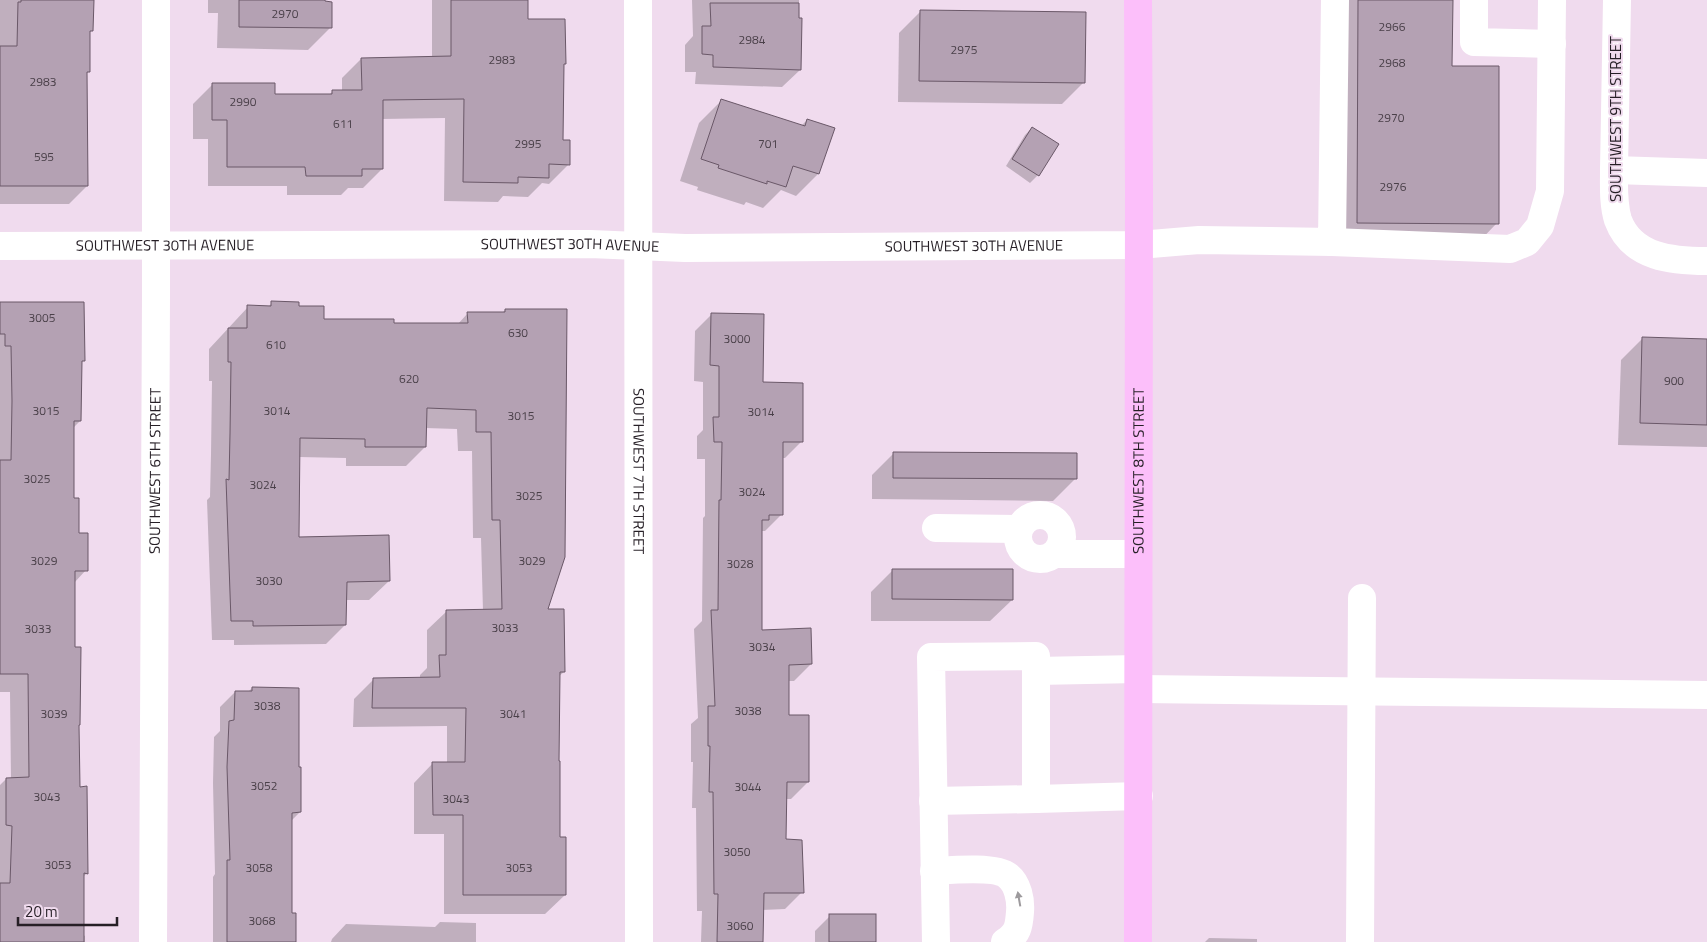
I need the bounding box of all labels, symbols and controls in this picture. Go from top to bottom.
house number: 2970 [272,4,299,23]
house number: 2966 [1379,17,1406,36]
house number: 2984 [739,30,766,49]
street label: SOUTHWEST 9TH STREET [1604,36,1627,202]
house number: 2975 [951,40,978,59]
house number: 2983 [489,50,515,69]
house number: 2968 [1379,53,1406,72]
house number: 2983 [30,72,56,91]
house number: 2990 [230,92,257,111]
house number: 2970 [1378,108,1405,127]
house number: 611 [333,114,353,133]
house number: 2995 [515,134,542,153]
house number: 701 [758,134,778,153]
house number: 595 [34,147,54,166]
house number: 2976 [1380,177,1407,196]
street label: SOUTHWEST 30TH AVENUE [481,232,660,258]
street label: SOUTHWEST 30TH AVENUE [76,233,254,257]
street label: SOUTHWEST 30TH AVENUE [885,234,1063,258]
house number: 3005 [29,308,56,327]
house number: 630 [508,323,528,342]
house number: 3000 [724,329,751,348]
house number: 610 [266,335,286,354]
house number: 620 [399,369,419,388]
house number: 900 [1664,371,1684,390]
street label: SOUTHWEST 6TH STREET [143,388,167,554]
street label: SOUTHWEST 7TH STREET [627,388,651,554]
street label: SOUTHWEST 8TH STREET [1127,388,1150,554]
house number: 3015 [33,401,60,420]
house number: 3014 [264,401,291,420]
house number: 3014 [748,402,775,421]
house number: 3015 [508,406,535,425]
house number: 3025 [24,469,51,488]
house number: 3024 [250,475,277,494]
house number: 3024 [739,482,766,501]
house number: 3025 [516,486,543,505]
house number: 3029 [31,551,58,570]
house number: 3029 [519,551,546,570]
house number: 3028 [727,554,754,573]
house number: 3030 [256,571,283,590]
house number: 3033 [492,618,518,637]
house number: 3033 [25,619,51,638]
house number: 3034 [749,637,776,656]
house number: 3038 [254,696,281,715]
house number: 3038 [735,701,762,720]
house number: 3039 [41,704,68,723]
house number: 3041 [500,704,526,723]
house number: 3052 [251,776,277,795]
house number: 3044 [735,777,762,796]
house number: 3043 [34,787,60,806]
house number: 3043 [443,789,469,808]
house number: 3050 [724,842,751,861]
house number: 3053 [45,855,71,874]
house number: 3058 [246,858,273,877]
house number: 3053 [506,858,532,877]
one-way arrow [1014,891,1022,907]
scale bar [18,894,116,926]
text: 20 m [25,900,58,923]
house number: 3068 [249,911,276,930]
house number: 3060 [727,916,754,935]

